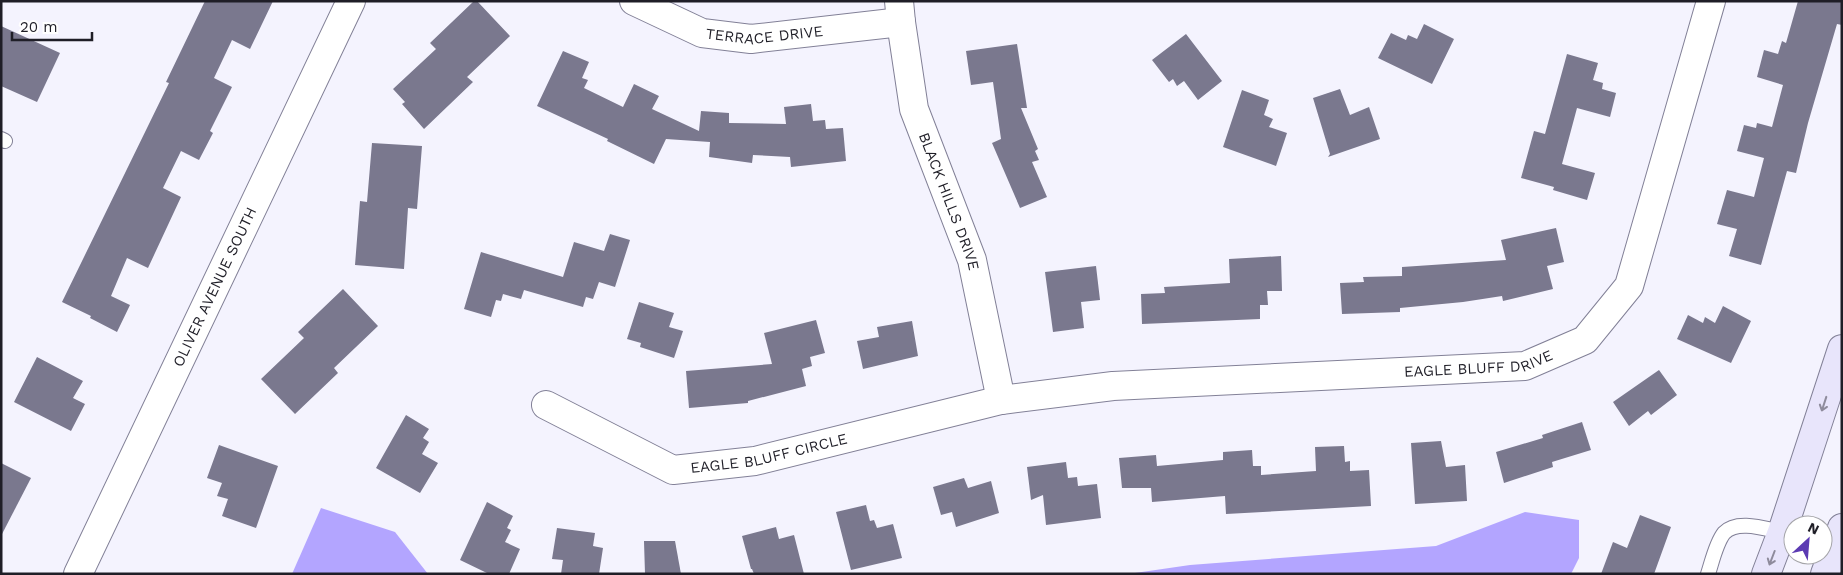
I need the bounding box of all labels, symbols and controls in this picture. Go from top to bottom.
scale bar [12,10,92,42]
text: 20 m [20,18,58,36]
street label: TERRACE DRIVE [705,22,824,48]
street label: BLACK HILLS DRIVE [915,130,983,272]
street label: OLIVER AVENUE SOUTH [169,204,260,370]
street label: EAGLE BLUFF DRIVE [1403,346,1555,381]
one-way arrow [1819,396,1828,411]
street label: EAGLE BLUFF CIRCLE [690,430,849,477]
north arrow [1783,515,1833,565]
text: N [1806,519,1822,538]
one-way arrow [1767,550,1776,565]

